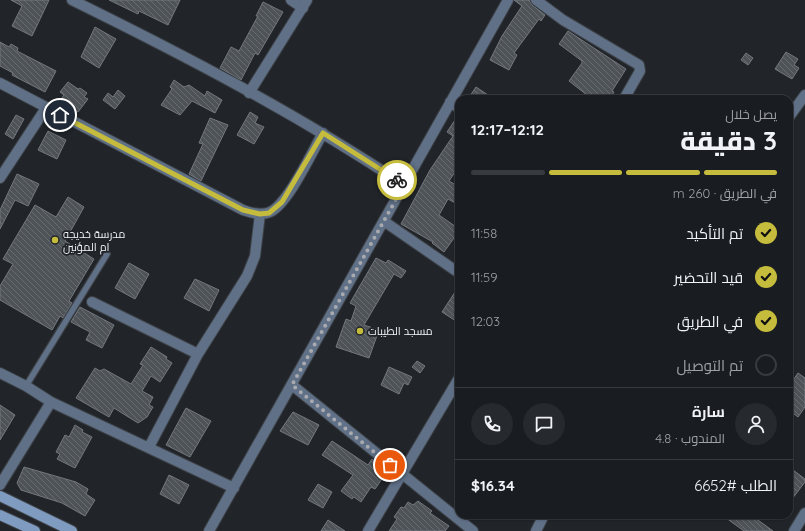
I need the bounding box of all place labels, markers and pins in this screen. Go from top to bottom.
pin [43,98,77,132]
place label: مدرسة خديجه ام المؤنين [63,227,125,255]
marker: مدرسة خديجه ام المؤنين [50,235,60,245]
place label: مسجد الطيبات [368,324,433,338]
marker: مسجد الطيبات [355,326,365,336]
pin [373,448,407,482]

